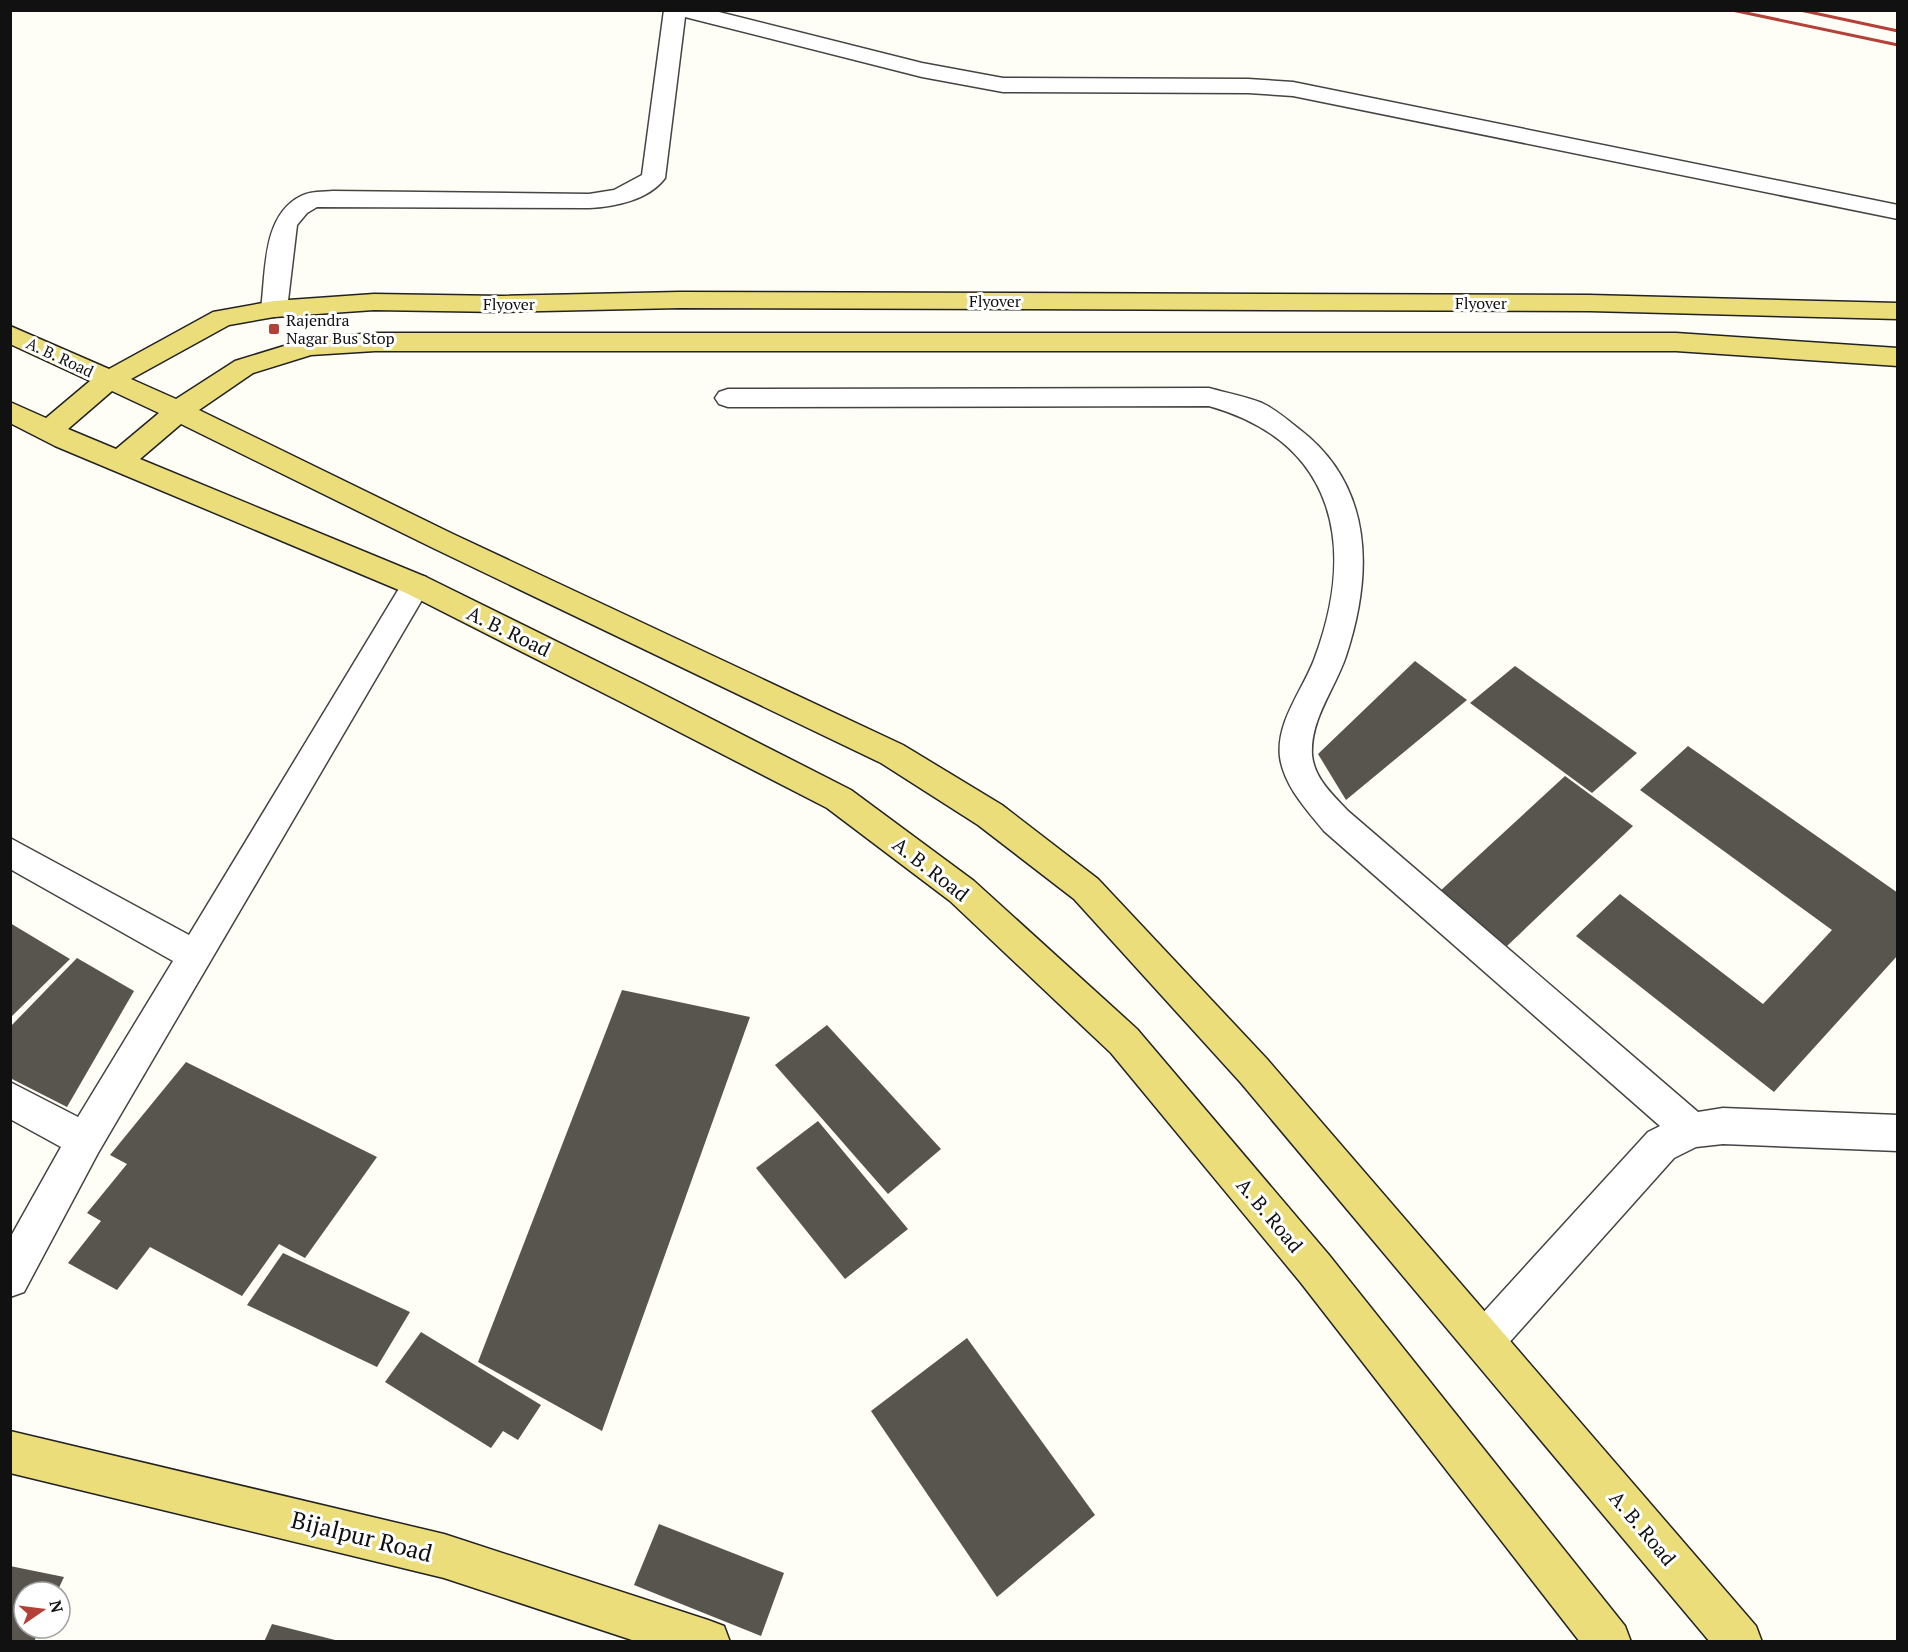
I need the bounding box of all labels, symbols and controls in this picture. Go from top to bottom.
street label: Flyover [969,290,1022,312]
street label: Flyover [1455,292,1508,314]
street label: Flyover [483,293,536,315]
place label: Rajendra Nagar Bus Stop [286,309,395,349]
marker: Rajendra Nagar Bus Stop [267,322,281,336]
street label: A. B. Road [23,332,97,382]
street label: A. B. Road [463,599,555,663]
street label: A. B. Road [887,831,975,907]
street label: A. B. Road [1231,1172,1309,1258]
street label: A. B. Road [1604,1485,1682,1571]
street label: Bijalpur Road [288,1503,436,1569]
north arrow [12,1580,72,1640]
text: N [44,1598,69,1615]

